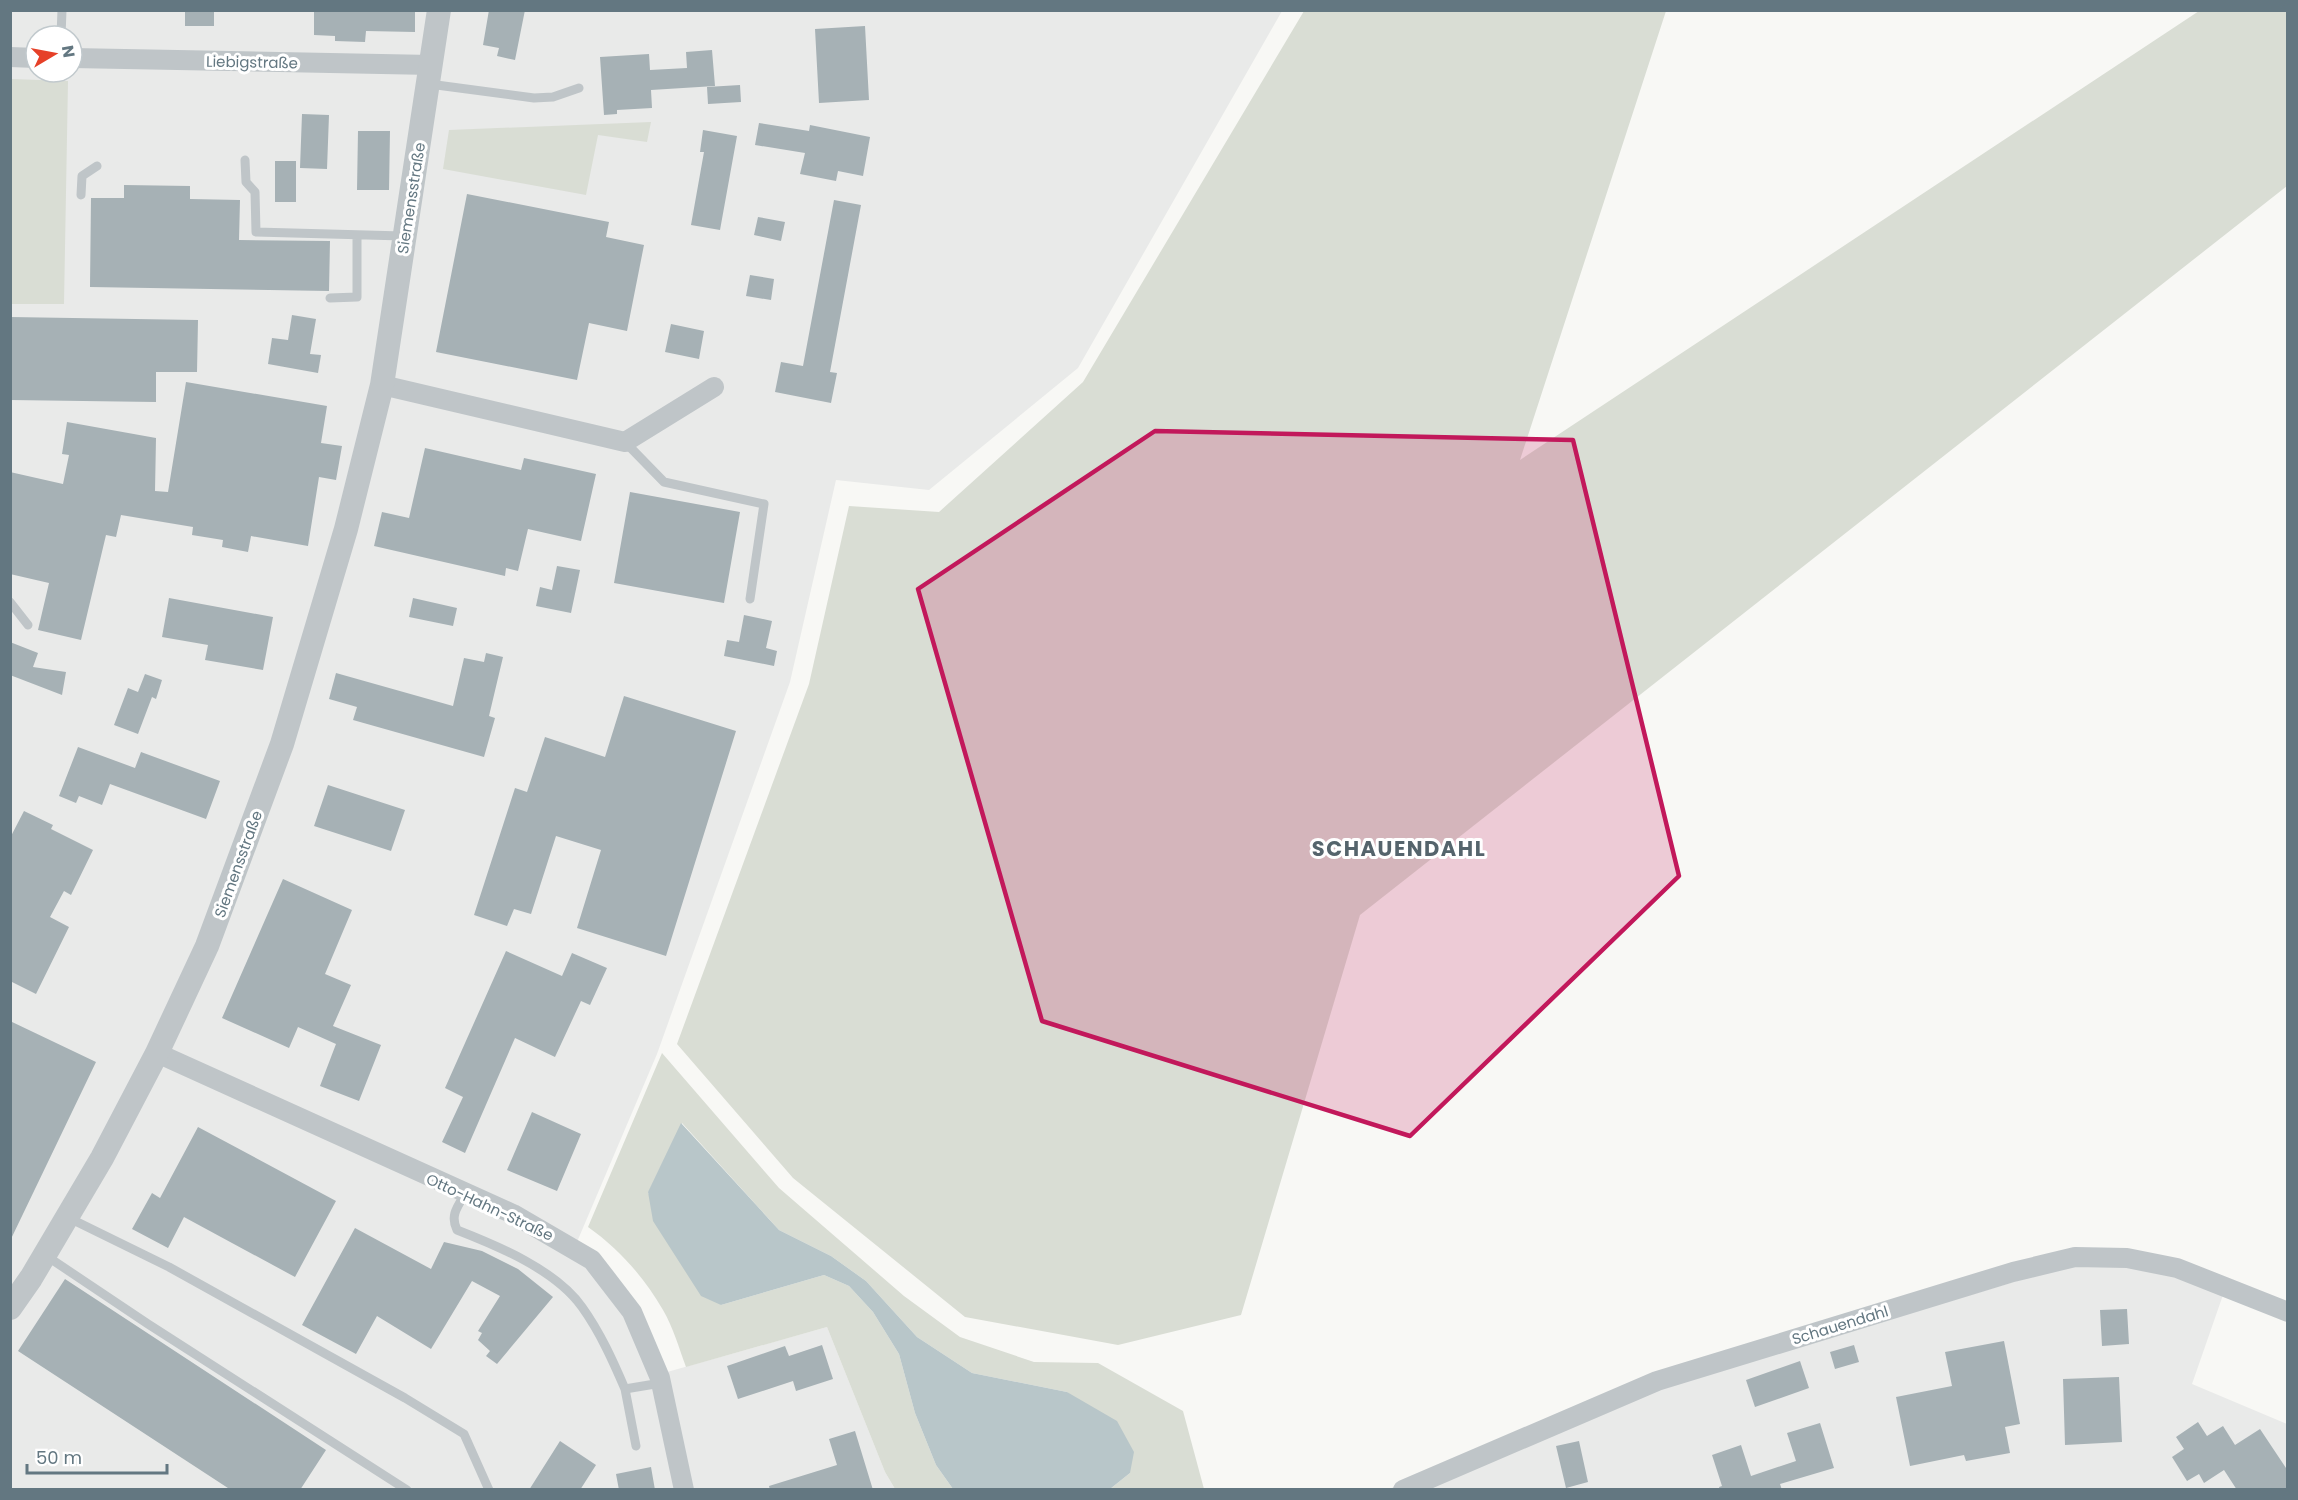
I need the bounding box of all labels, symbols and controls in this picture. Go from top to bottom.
north arrow [24,24,84,84]
text: N [56,44,81,59]
street label: Liebigstraße [206,51,298,73]
street label: Siemensstraße [392,141,430,255]
street label: Siemensstraße [209,808,267,920]
district label: SCHAUENDAHL [1312,834,1486,863]
street label: Otto-Hahn-Straße [423,1168,557,1246]
street label: Schauendahl [1789,1300,1891,1350]
scale bar [27,1437,166,1475]
text: 50 m [36,1445,82,1470]

